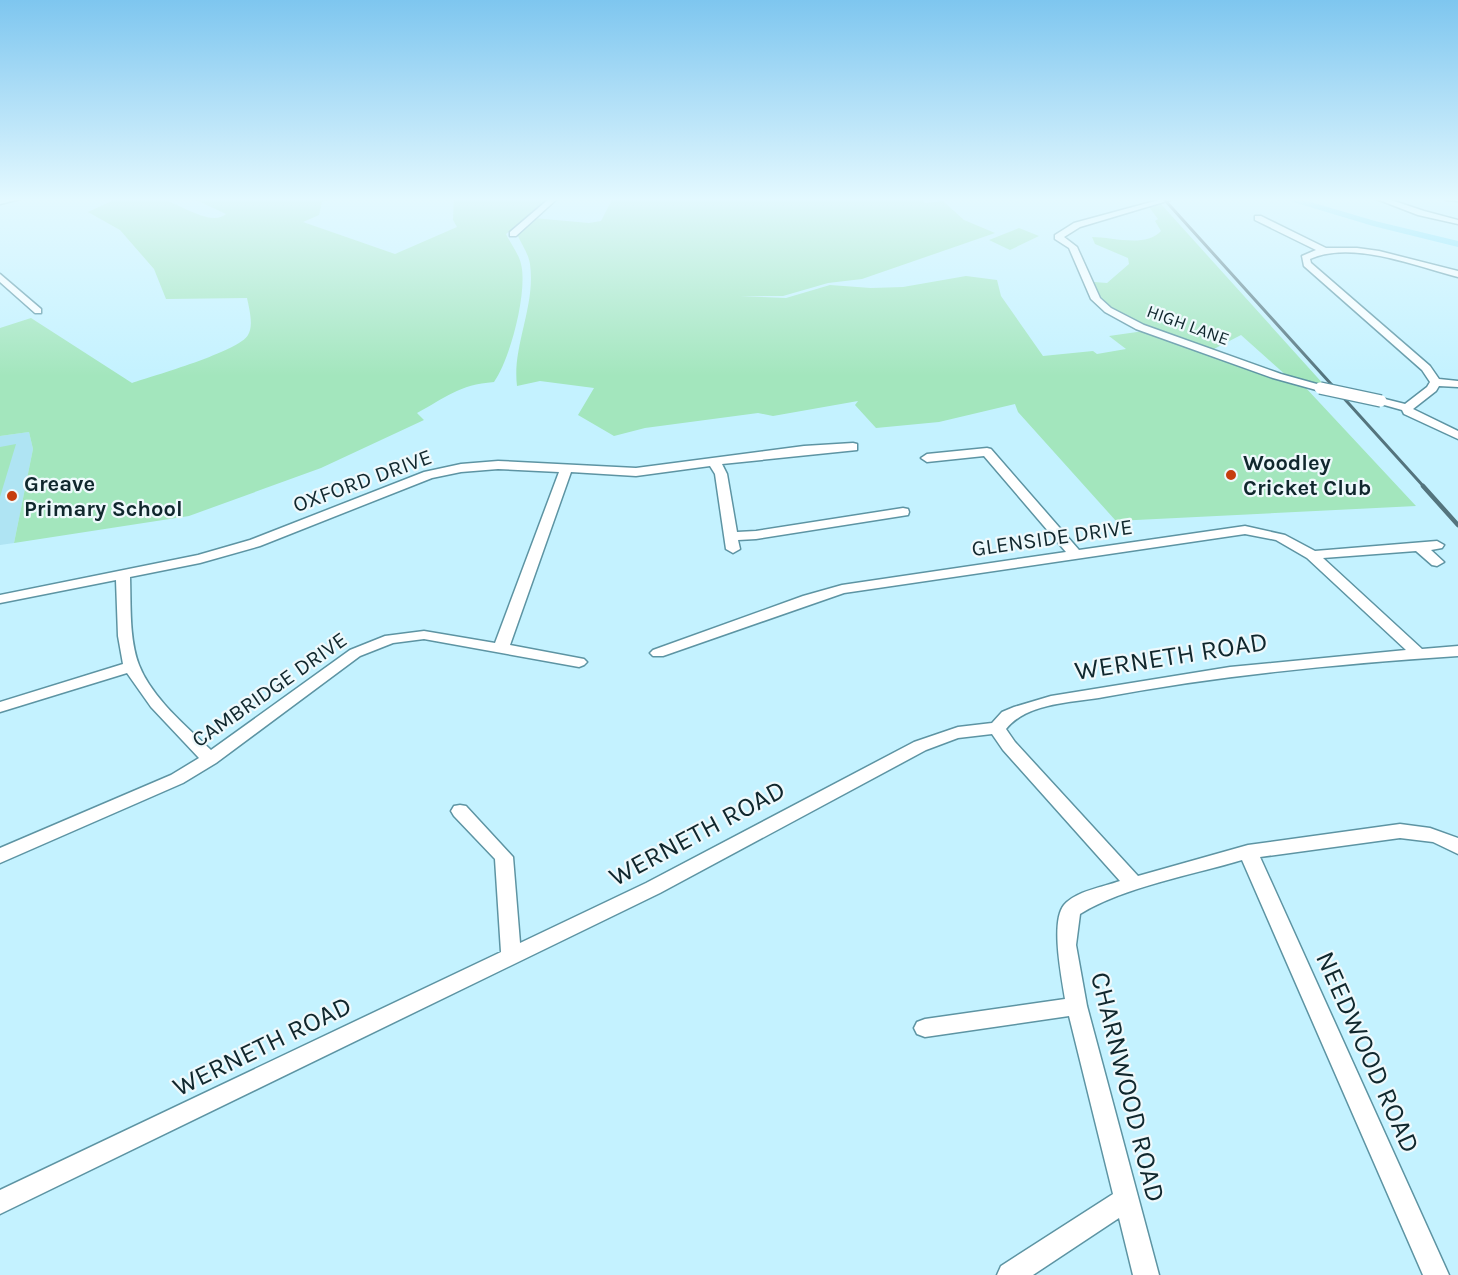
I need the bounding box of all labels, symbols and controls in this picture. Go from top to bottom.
street label: HIGH LANE [1144,300,1232,350]
street label: OXFORD DRIVE [289,444,435,518]
place label: Woodley Cricket Club [1243,450,1371,501]
marker: Woodley Cricket Club [1224,468,1238,482]
place label: Greave Primary School [24,471,183,522]
marker: Greave Primary School [5,489,19,503]
street label: GLENSIDE DRIVE [970,514,1134,562]
street label: WERNETH ROAD [1072,625,1270,687]
street label: CAMBRIDGE DRIVE [187,627,352,753]
street label: WERNETH ROAD [604,773,790,893]
street label: NEEDWOOD ROAD [1309,946,1427,1158]
street label: CHARNWOOD ROAD [1084,969,1172,1205]
street label: WERNETH ROAD [167,989,357,1103]

